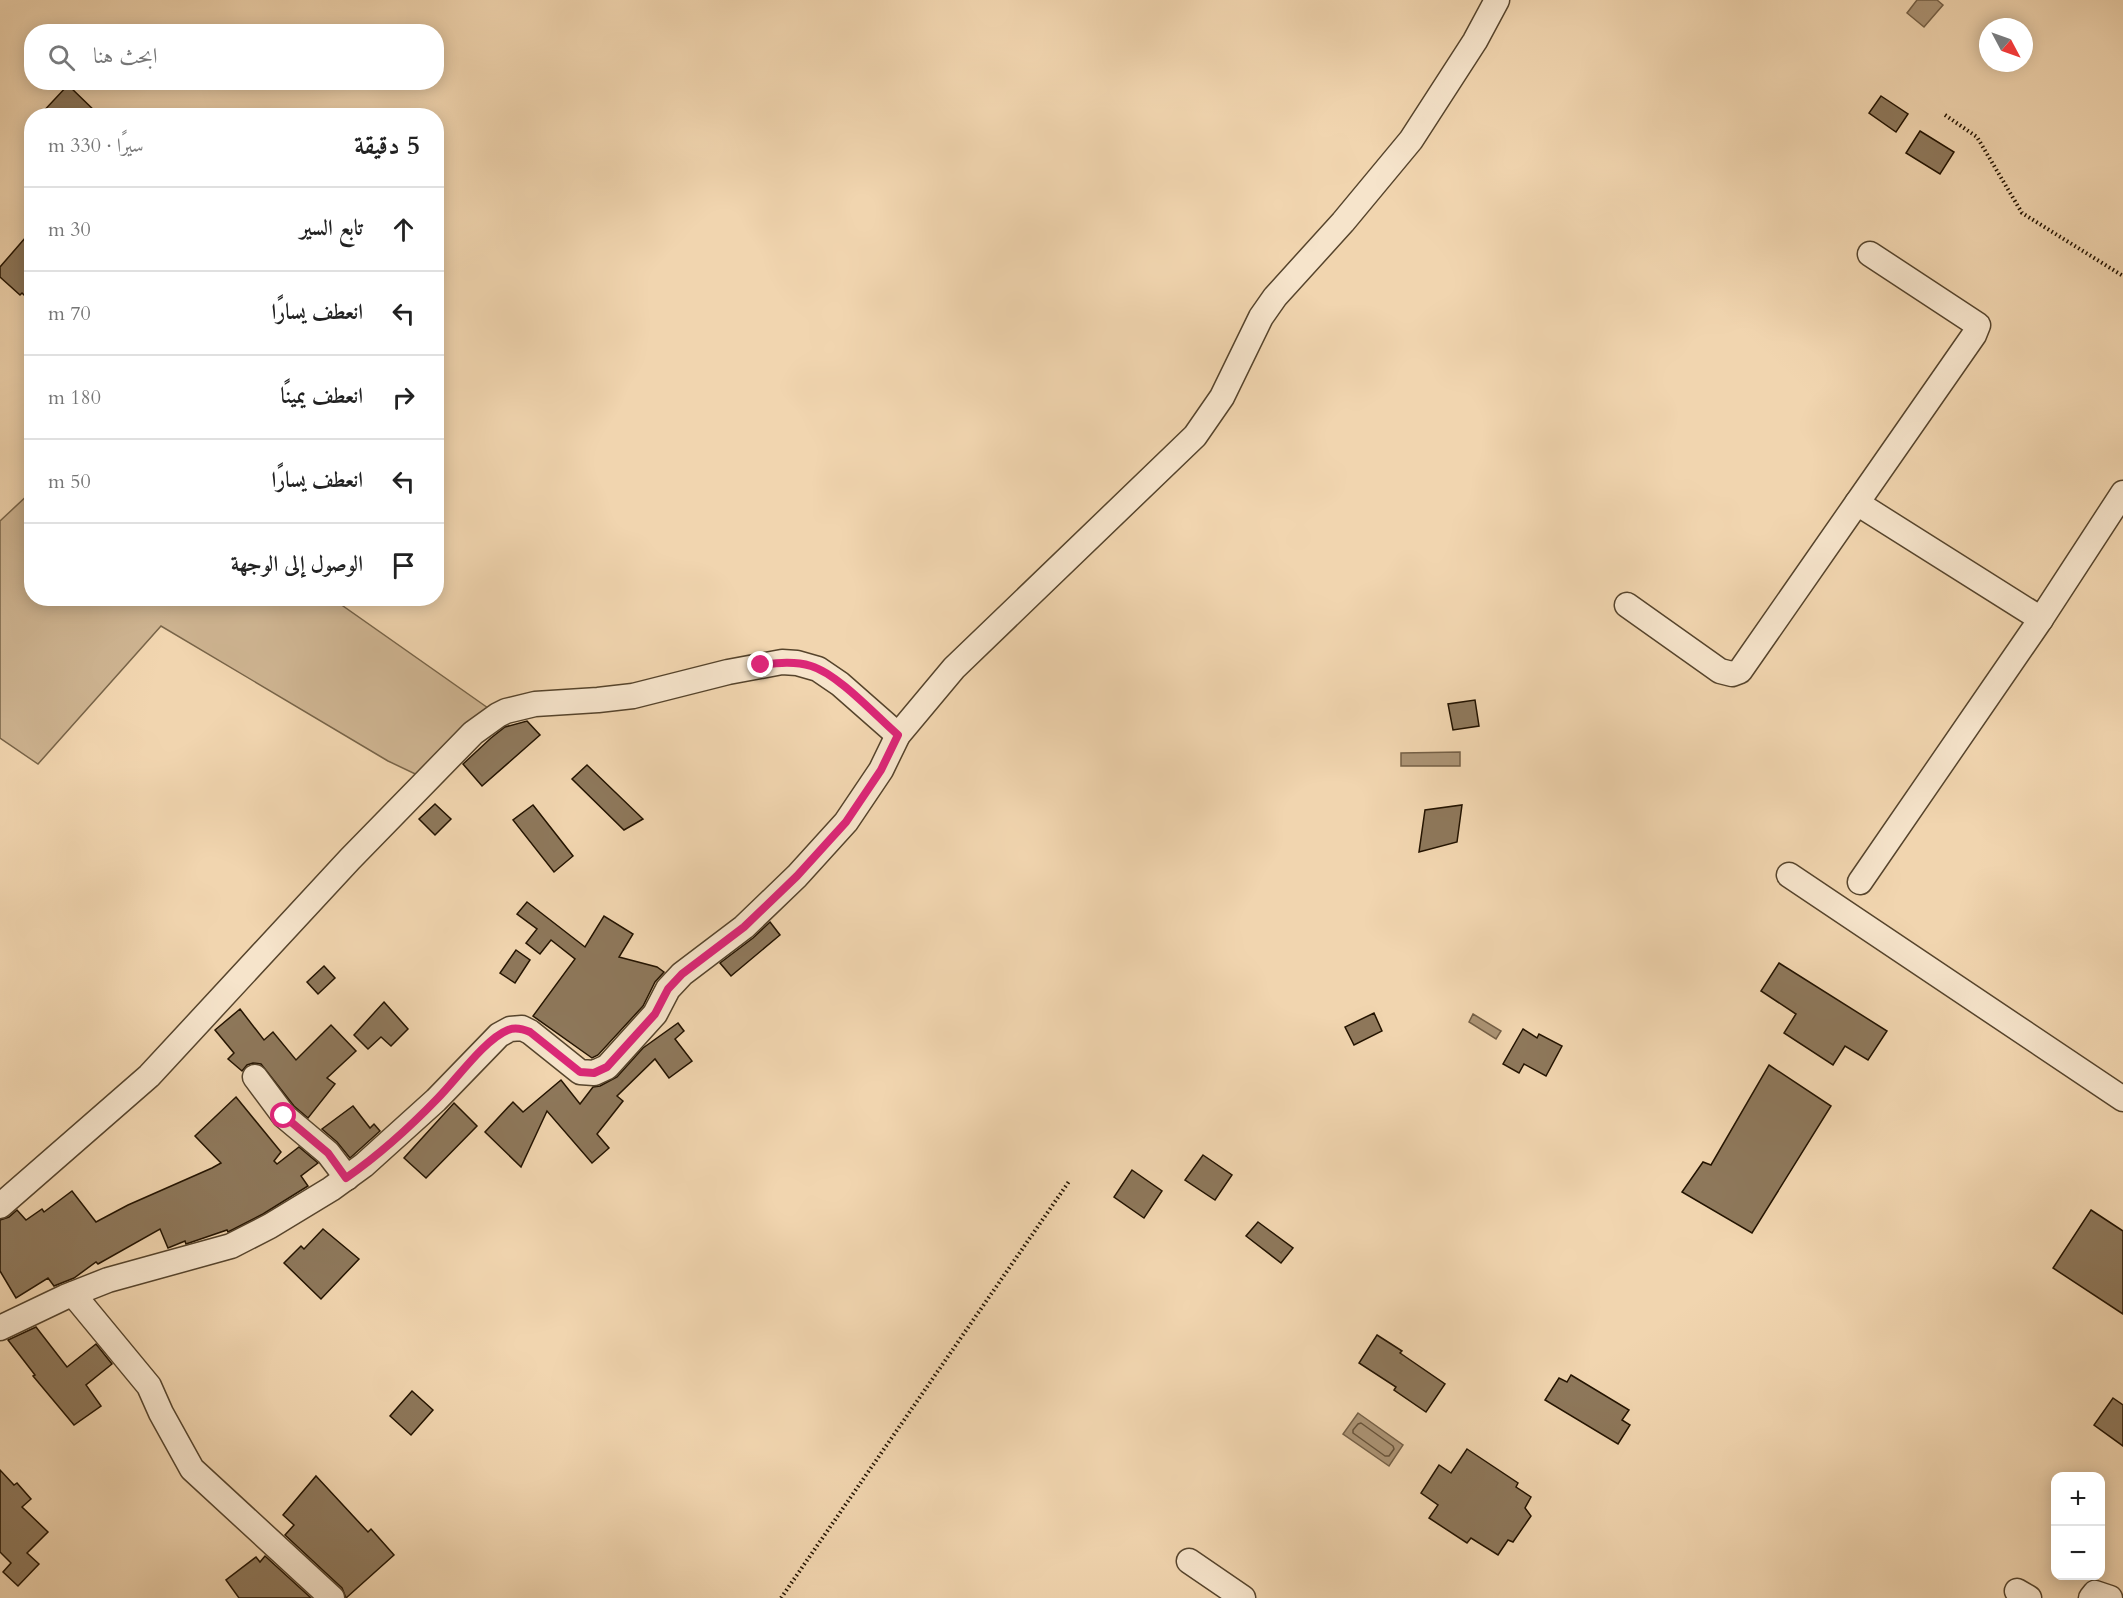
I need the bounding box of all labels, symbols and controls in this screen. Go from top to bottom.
north arrow [1979,18,2033,72]
search box [24,24,444,90]
icon: search [45,41,78,74]
text: ابحث هنا [93,41,158,71]
text: 5 دقيقة [354,128,420,163]
text: سيرًا · 330 m [48,132,144,159]
text: تابع السير [300,213,363,243]
icon: ahead [387,213,420,246]
text: 30 m [48,216,91,243]
text: انعطف يسارًا [272,297,363,327]
icon: left [387,297,420,330]
text: 70 m [48,300,91,327]
text: انعطف يمينًا [280,381,363,411]
icon: right [387,381,420,414]
text: 180 m [48,384,101,411]
text: انعطف يسارًا [272,465,363,495]
icon: left [387,465,420,498]
text: 50 m [48,468,91,495]
text: الوصول إلى الوجهة [231,549,363,579]
icon: arrive [387,549,420,582]
route end [747,651,773,677]
route start [270,1102,296,1128]
map controls [2051,1472,2105,1580]
button: + [2051,1472,2105,1526]
button: − [2051,1526,2105,1580]

